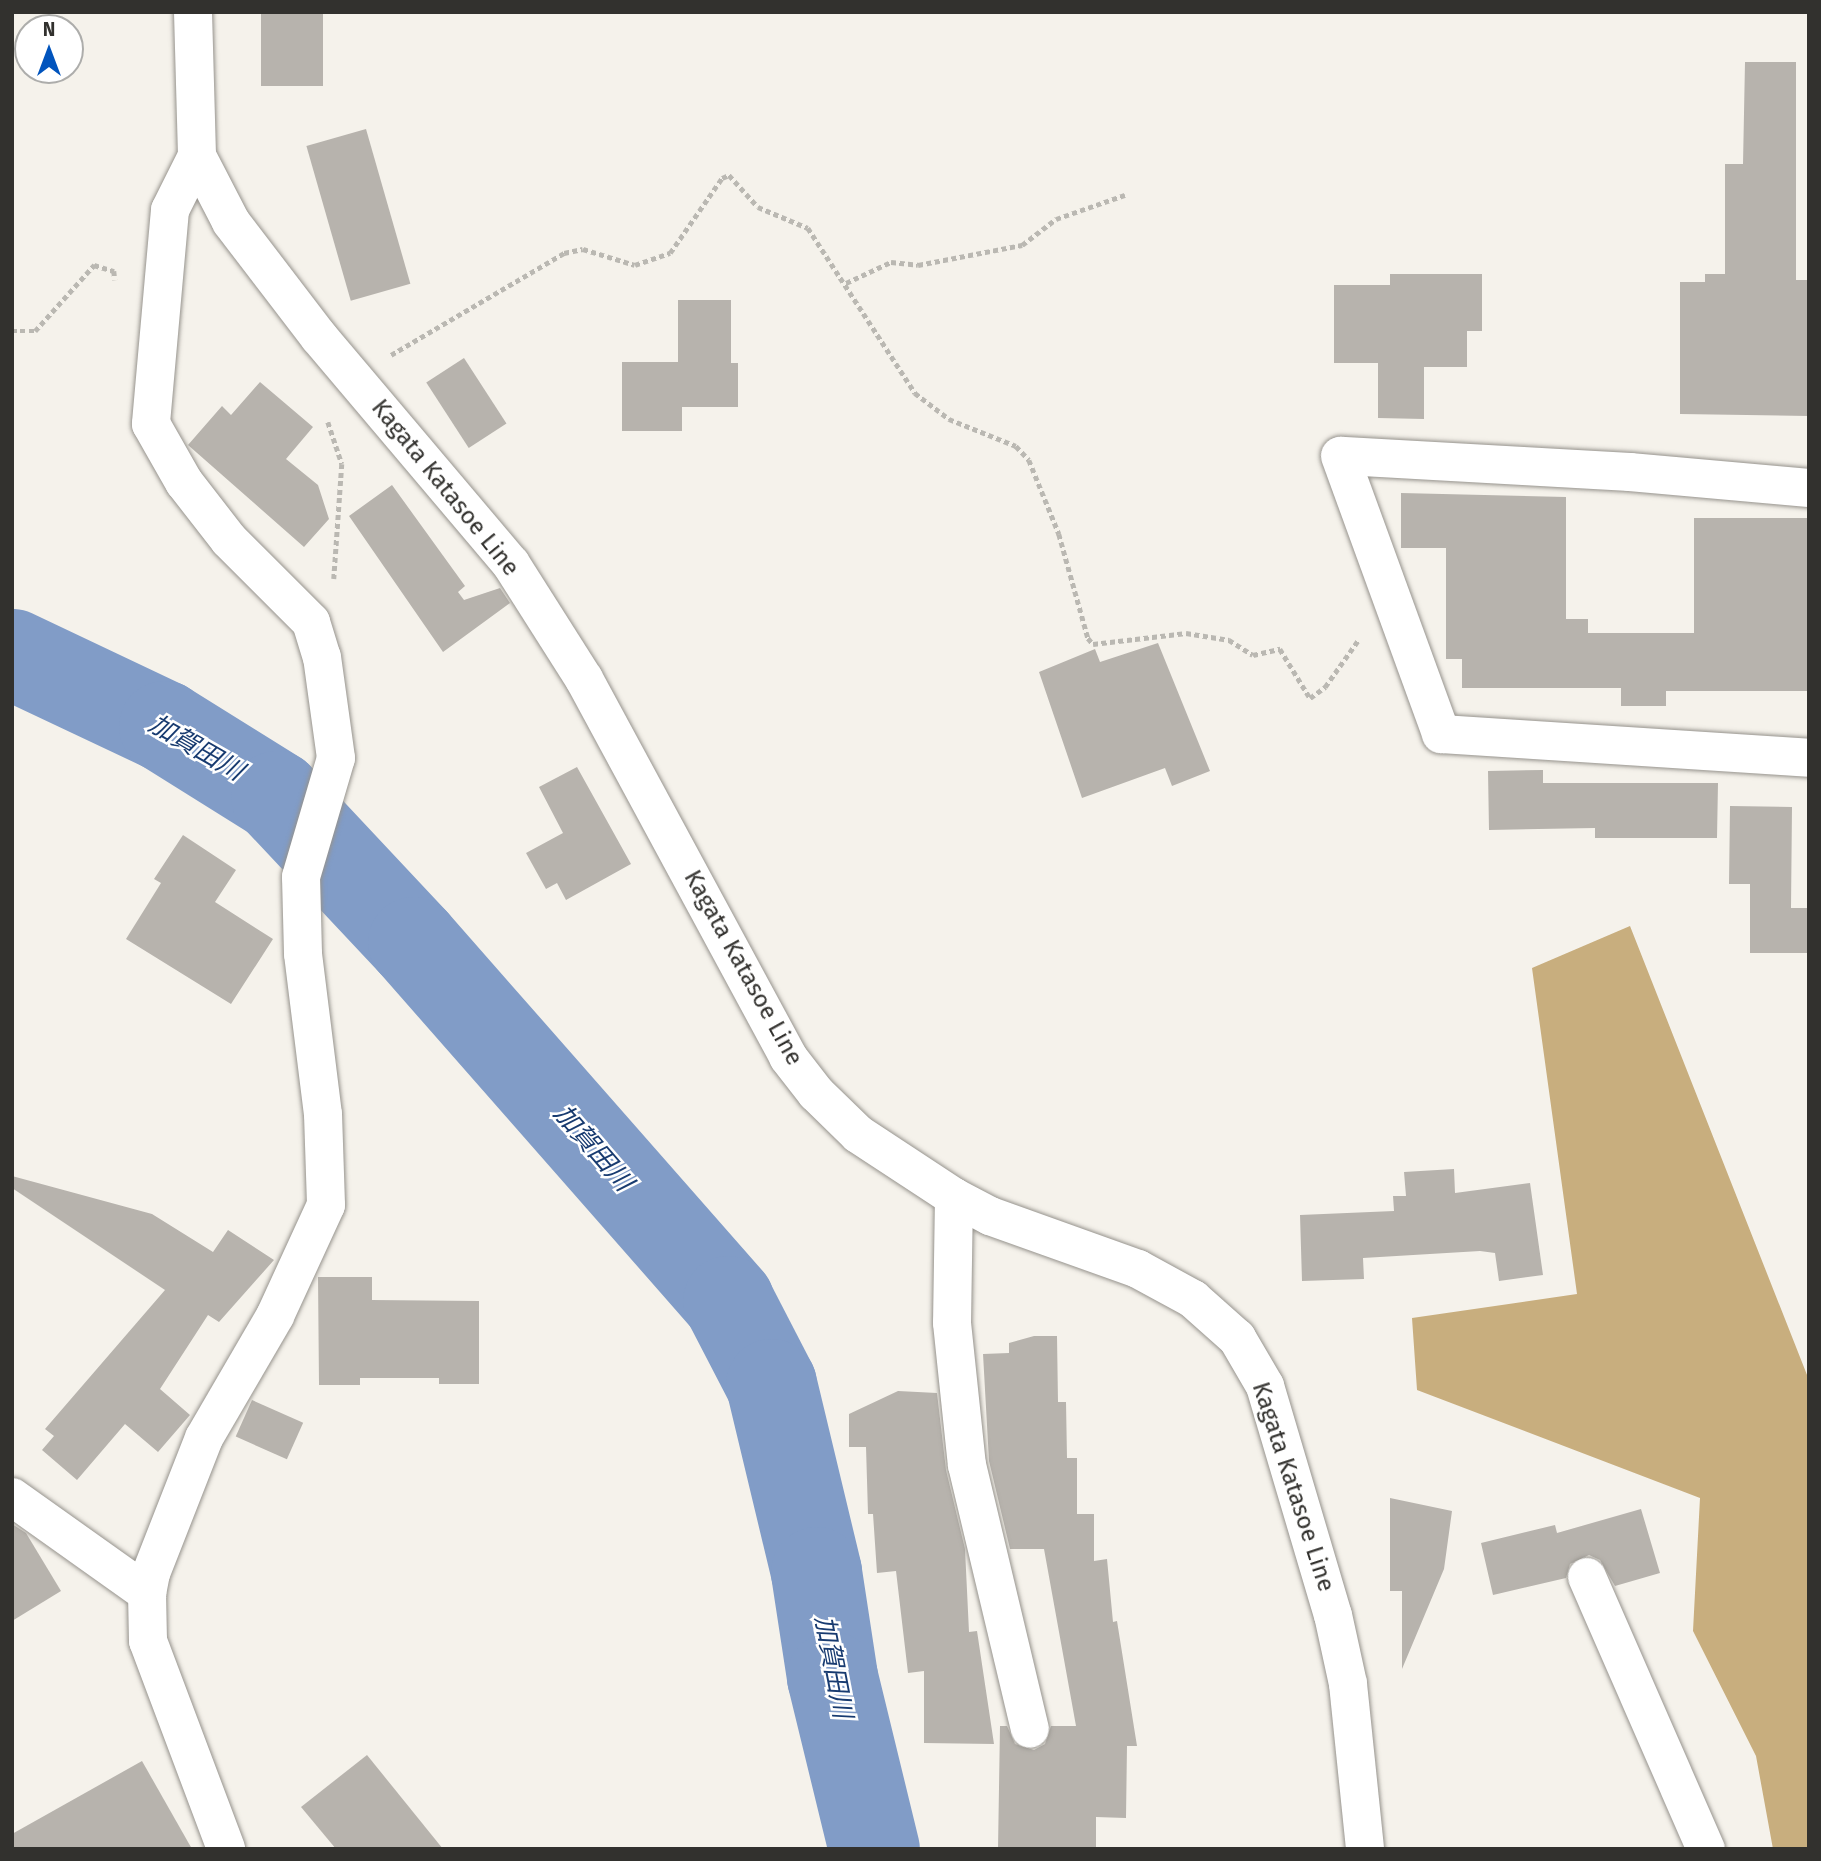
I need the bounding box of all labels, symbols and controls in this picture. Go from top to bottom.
north arrow [14,14,84,84]
text: N [43,18,55,41]
street label: Kagata Katasoe Line [365,394,525,582]
water label: 加賀田川 [143,708,249,788]
street label: Kagata Katasoe Line [677,865,809,1071]
water label: 加賀田川 [547,1099,639,1197]
street label: Kagata Katasoe Line [1246,1379,1340,1595]
water label: 加賀田川 [808,1613,858,1721]

